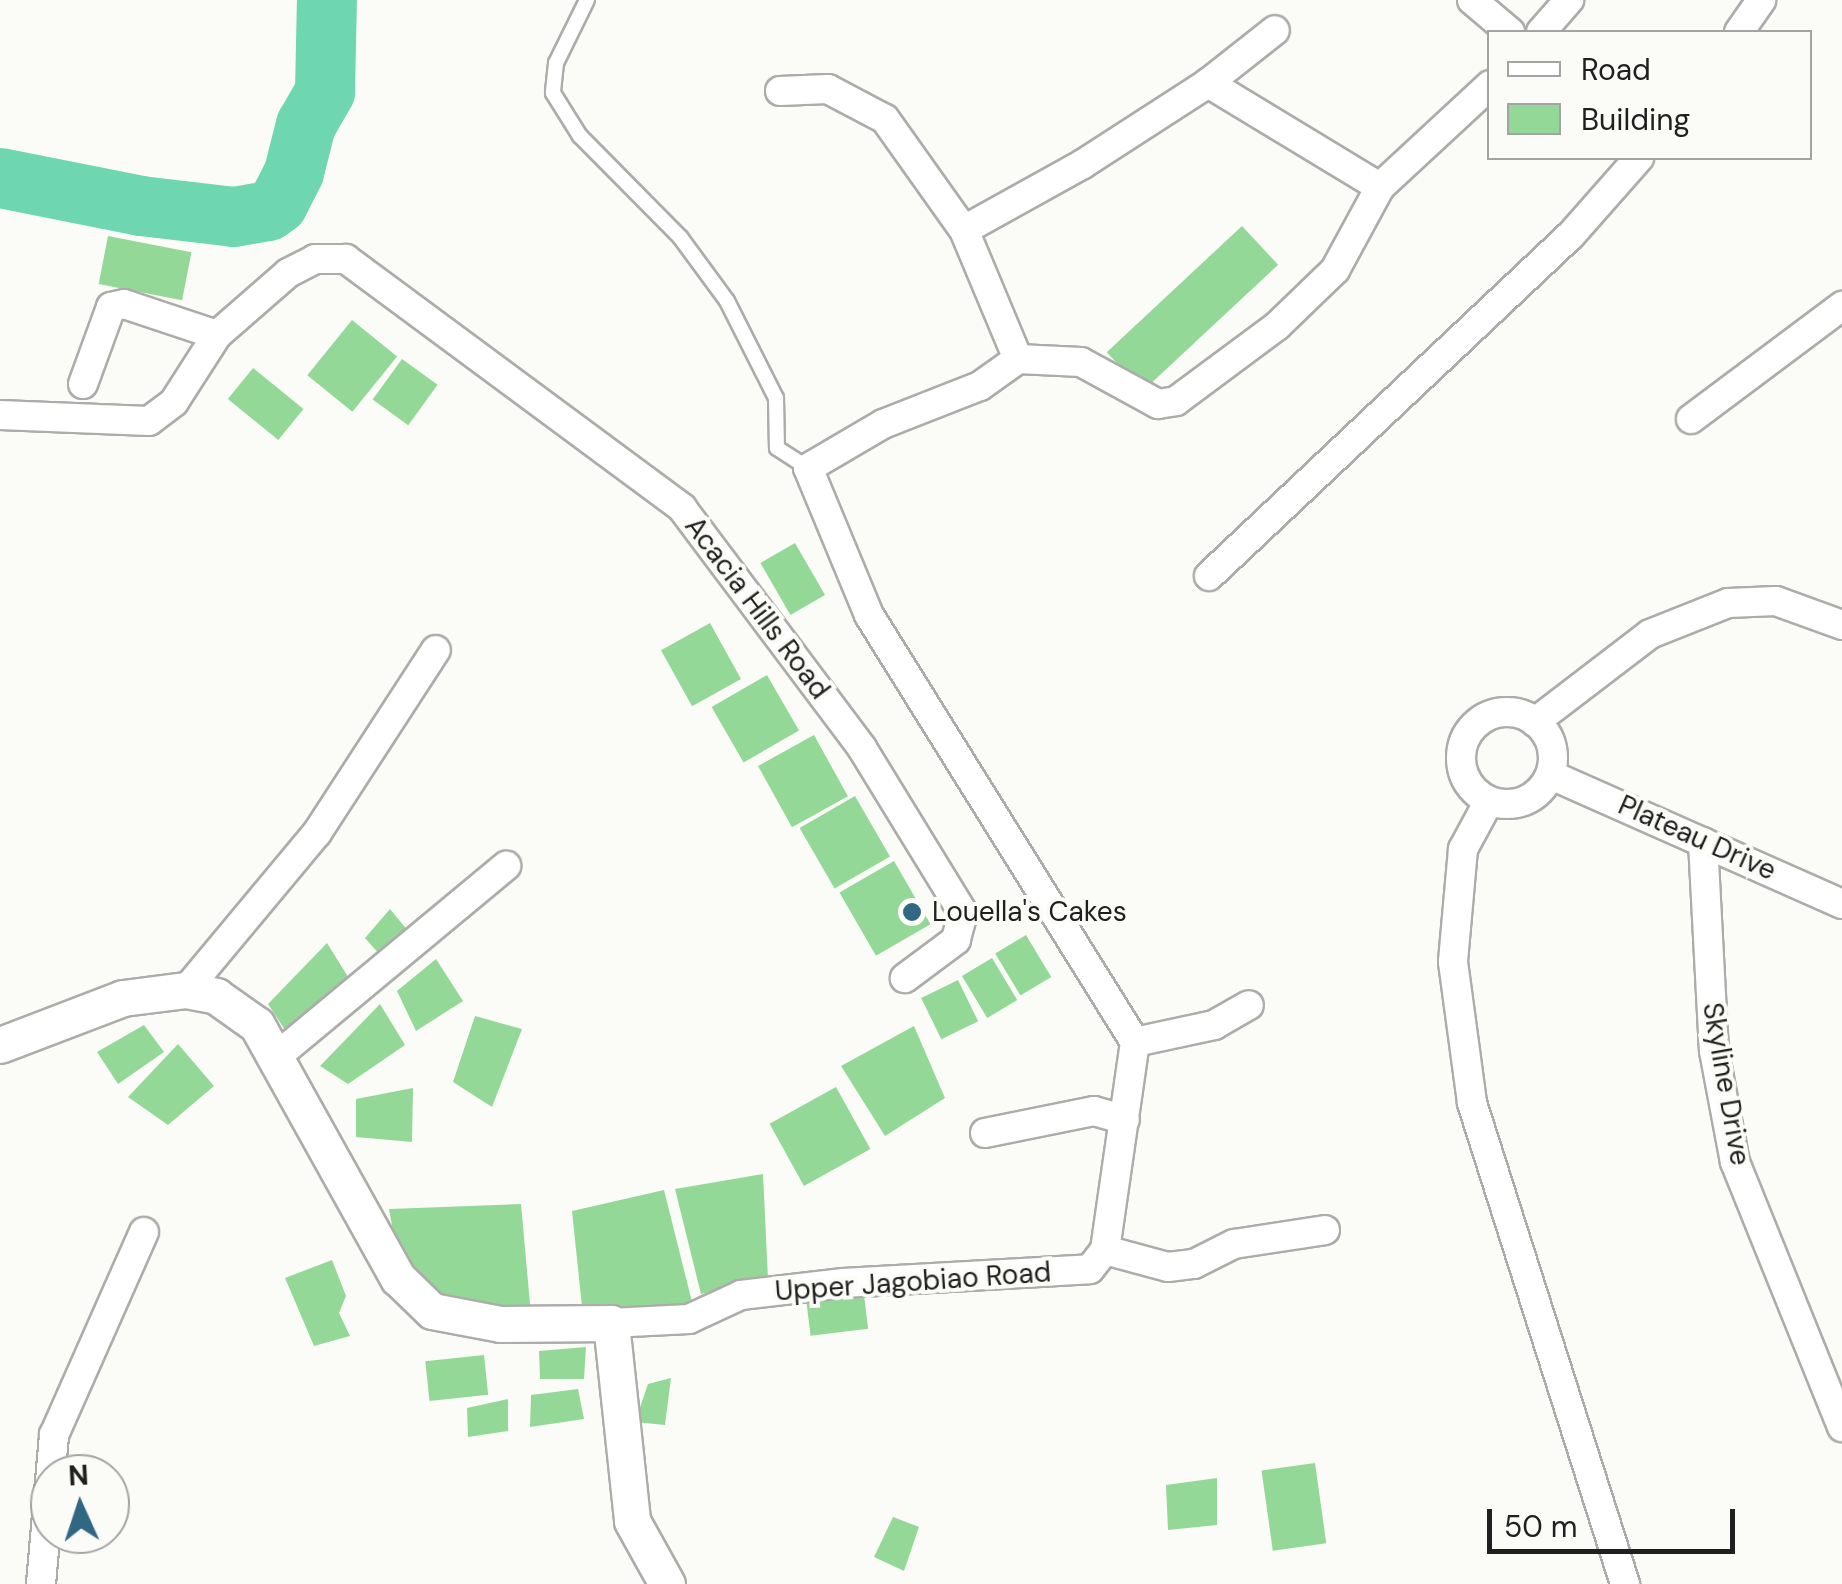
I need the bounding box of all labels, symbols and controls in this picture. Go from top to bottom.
legend [1487,30,1812,160]
text: Road [1581,50,1651,89]
text: Building [1581,100,1690,139]
street label: Acacia Hills Road [678,510,836,706]
street label: Plateau Drive [1613,788,1781,888]
place label: Louella's Cakes [932,895,1127,929]
marker: Louella's Cakes [901,901,923,923]
street label: Skyline Drive [1695,1000,1757,1168]
street label: Upper Jagobiao Road [774,1256,1052,1308]
north arrow [30,1454,130,1554]
text: N [67,1457,90,1495]
scale bar [1492,1489,1740,1551]
text: 50 m [1504,1507,1578,1546]

